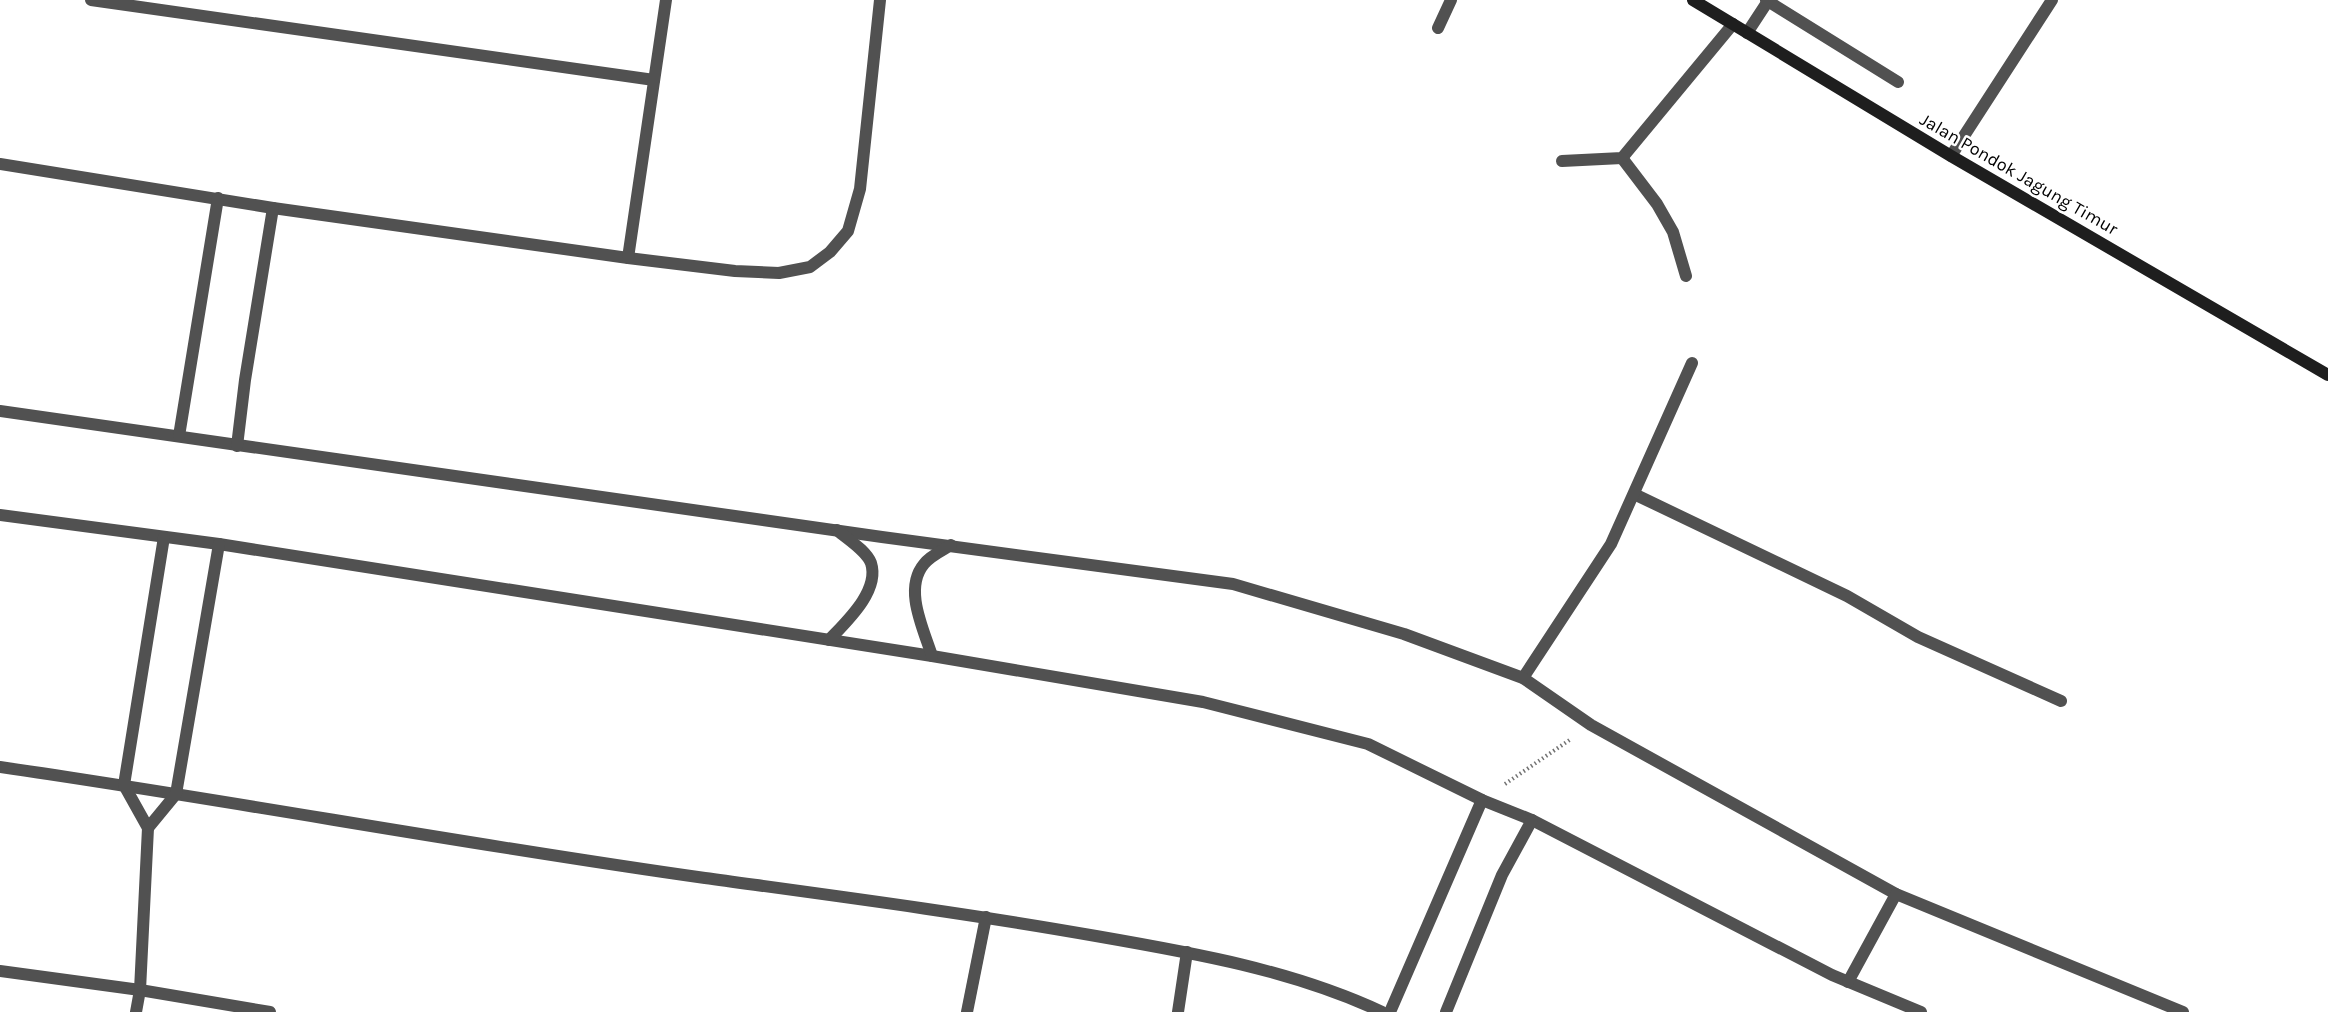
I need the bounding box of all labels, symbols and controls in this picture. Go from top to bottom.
street label: Jalan Pondok Jagung Timur [1916,108,2122,240]

